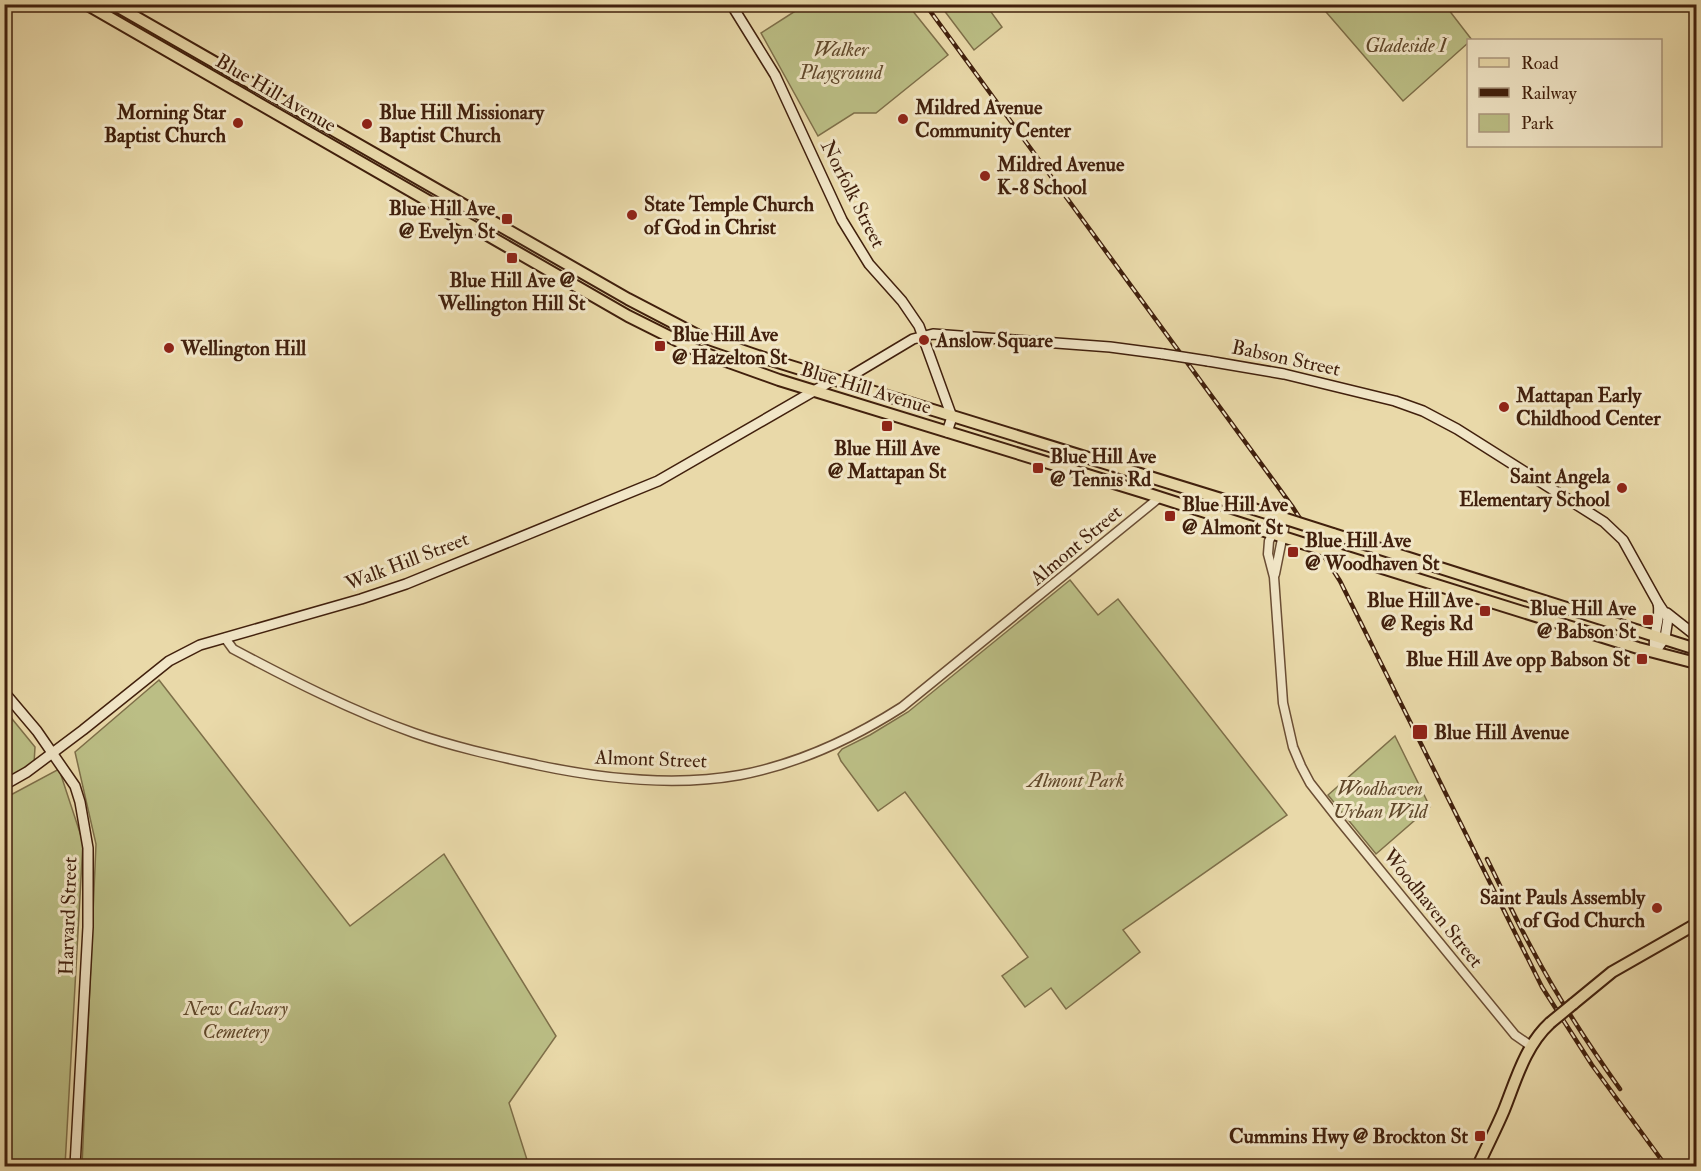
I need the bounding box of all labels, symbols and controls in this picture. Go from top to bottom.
park label: Gladeside I [1365,33,1450,58]
park label: Walker Playground [799,37,884,85]
legend [1467,39,1662,147]
street label: Blue Hill Avenue [211,48,341,138]
text: Road [1521,52,1559,75]
text: Railway [1521,82,1578,105]
place label: Mildred Avenue Community Center [914,95,1072,144]
place label: Morning Star Baptist Church [104,100,227,149]
place label: Blue Hill Missionary Baptist Church [379,100,545,149]
marker: Mildred Avenue Community Center [896,112,910,126]
text: Park [1521,112,1554,135]
marker: Morning Star Baptist Church [231,116,245,130]
marker: Blue Hill Missionary Baptist Church [360,117,374,131]
street label: Norfolk Street [815,136,891,252]
place label: Mildred Avenue K-8 School [996,152,1125,200]
marker: Mildred Avenue K-8 School [978,169,992,183]
place label: State Temple Church of God in Christ [644,192,814,240]
place label: Blue Hill Ave @ Evelyn St [389,196,496,245]
marker: State Temple Church of God in Christ [625,208,639,222]
marker: Blue Hill Ave @ Evelyn St [500,212,514,226]
marker: Blue Hill Ave @ Wellington Hill St [505,251,519,265]
place label: Blue Hill Ave @ Wellington Hill St [438,268,586,317]
place label: Blue Hill Ave @ Hazelton St [672,322,788,370]
place label: Anslow Square [935,328,1053,354]
marker: Anslow Square [917,333,931,347]
street label: Babson Street [1229,334,1343,382]
place label: Wellington Hill [180,336,307,362]
marker: Blue Hill Ave @ Hazelton St [653,339,667,353]
marker: Wellington Hill [162,341,176,355]
street label: Blue Hill Avenue [798,356,934,420]
place label: Mattapan Early Childhood Center [1515,383,1661,431]
marker: Mattapan Early Childhood Center [1497,400,1511,414]
marker: Blue Hill Ave @ Mattapan St [880,419,894,433]
place label: Blue Hill Ave @ Mattapan St [828,436,947,485]
place label: Blue Hill Ave @ Tennis Rd [1050,444,1157,492]
marker: Blue Hill Ave @ Tennis Rd [1031,461,1045,475]
place label: Saint Angela Elementary School [1459,464,1611,513]
marker: Saint Angela Elementary School [1615,481,1629,495]
place label: Blue Hill Ave @ Almont St [1182,492,1289,540]
street label: Almont Street [1024,499,1127,591]
marker: Blue Hill Ave @ Almont St [1163,509,1177,523]
street label: Walk Hill Street [341,526,473,596]
place label: Blue Hill Ave @ Woodhaven St [1305,528,1440,576]
marker: Blue Hill Ave @ Woodhaven St [1286,545,1300,559]
place label: Blue Hill Ave @ Regis Rd [1367,588,1474,637]
place label: Blue Hill Ave @ Babson St [1530,596,1637,644]
marker: Blue Hill Ave @ Regis Rd [1478,604,1492,618]
marker: Blue Hill Ave @ Babson St [1641,613,1655,627]
place label: Blue Hill Ave opp Babson St [1406,647,1631,673]
marker: Blue Hill Ave opp Babson St [1635,652,1649,666]
place label: Blue Hill Avenue [1434,720,1570,745]
marker: Blue Hill Avenue [1411,723,1429,741]
street label: Almont Street [594,745,708,773]
park label: Almont Park [1026,768,1124,793]
park label: Woodhaven Urban Wild [1333,776,1429,824]
street label: Woodhaven Street [1377,843,1489,973]
street label: Harvard Street [53,856,83,976]
place label: Saint Pauls Assembly of God Church [1480,885,1646,933]
marker: Saint Pauls Assembly of God Church [1650,901,1664,915]
park label: New Calvary Cemetery [183,996,288,1044]
place label: Cummins Hwy @ Brockton St [1229,1124,1469,1150]
marker: Cummins Hwy @ Brockton St [1473,1129,1487,1143]

